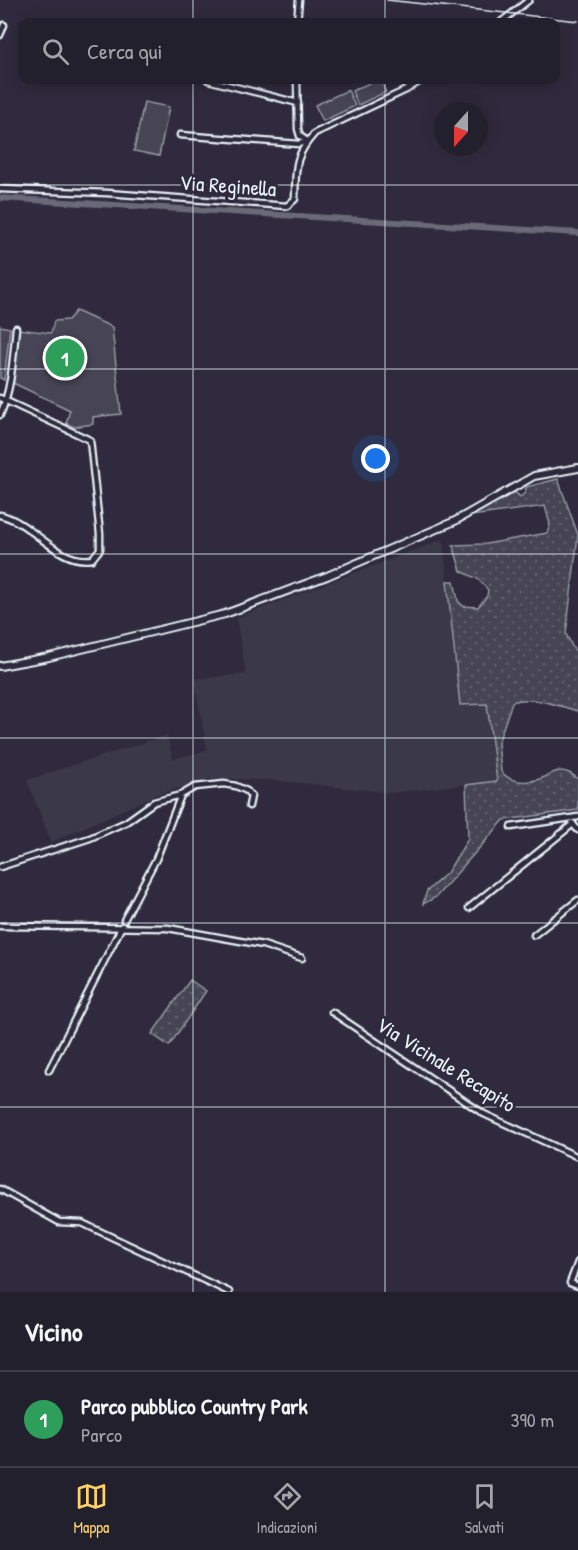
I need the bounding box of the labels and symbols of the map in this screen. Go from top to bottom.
north arrow [434,102,488,156]
street label: Via Reginella [179,168,277,203]
pin: 1 [46,336,84,380]
your location [361,444,390,473]
street label: Via Vicinale Recapito [371,1010,521,1119]

